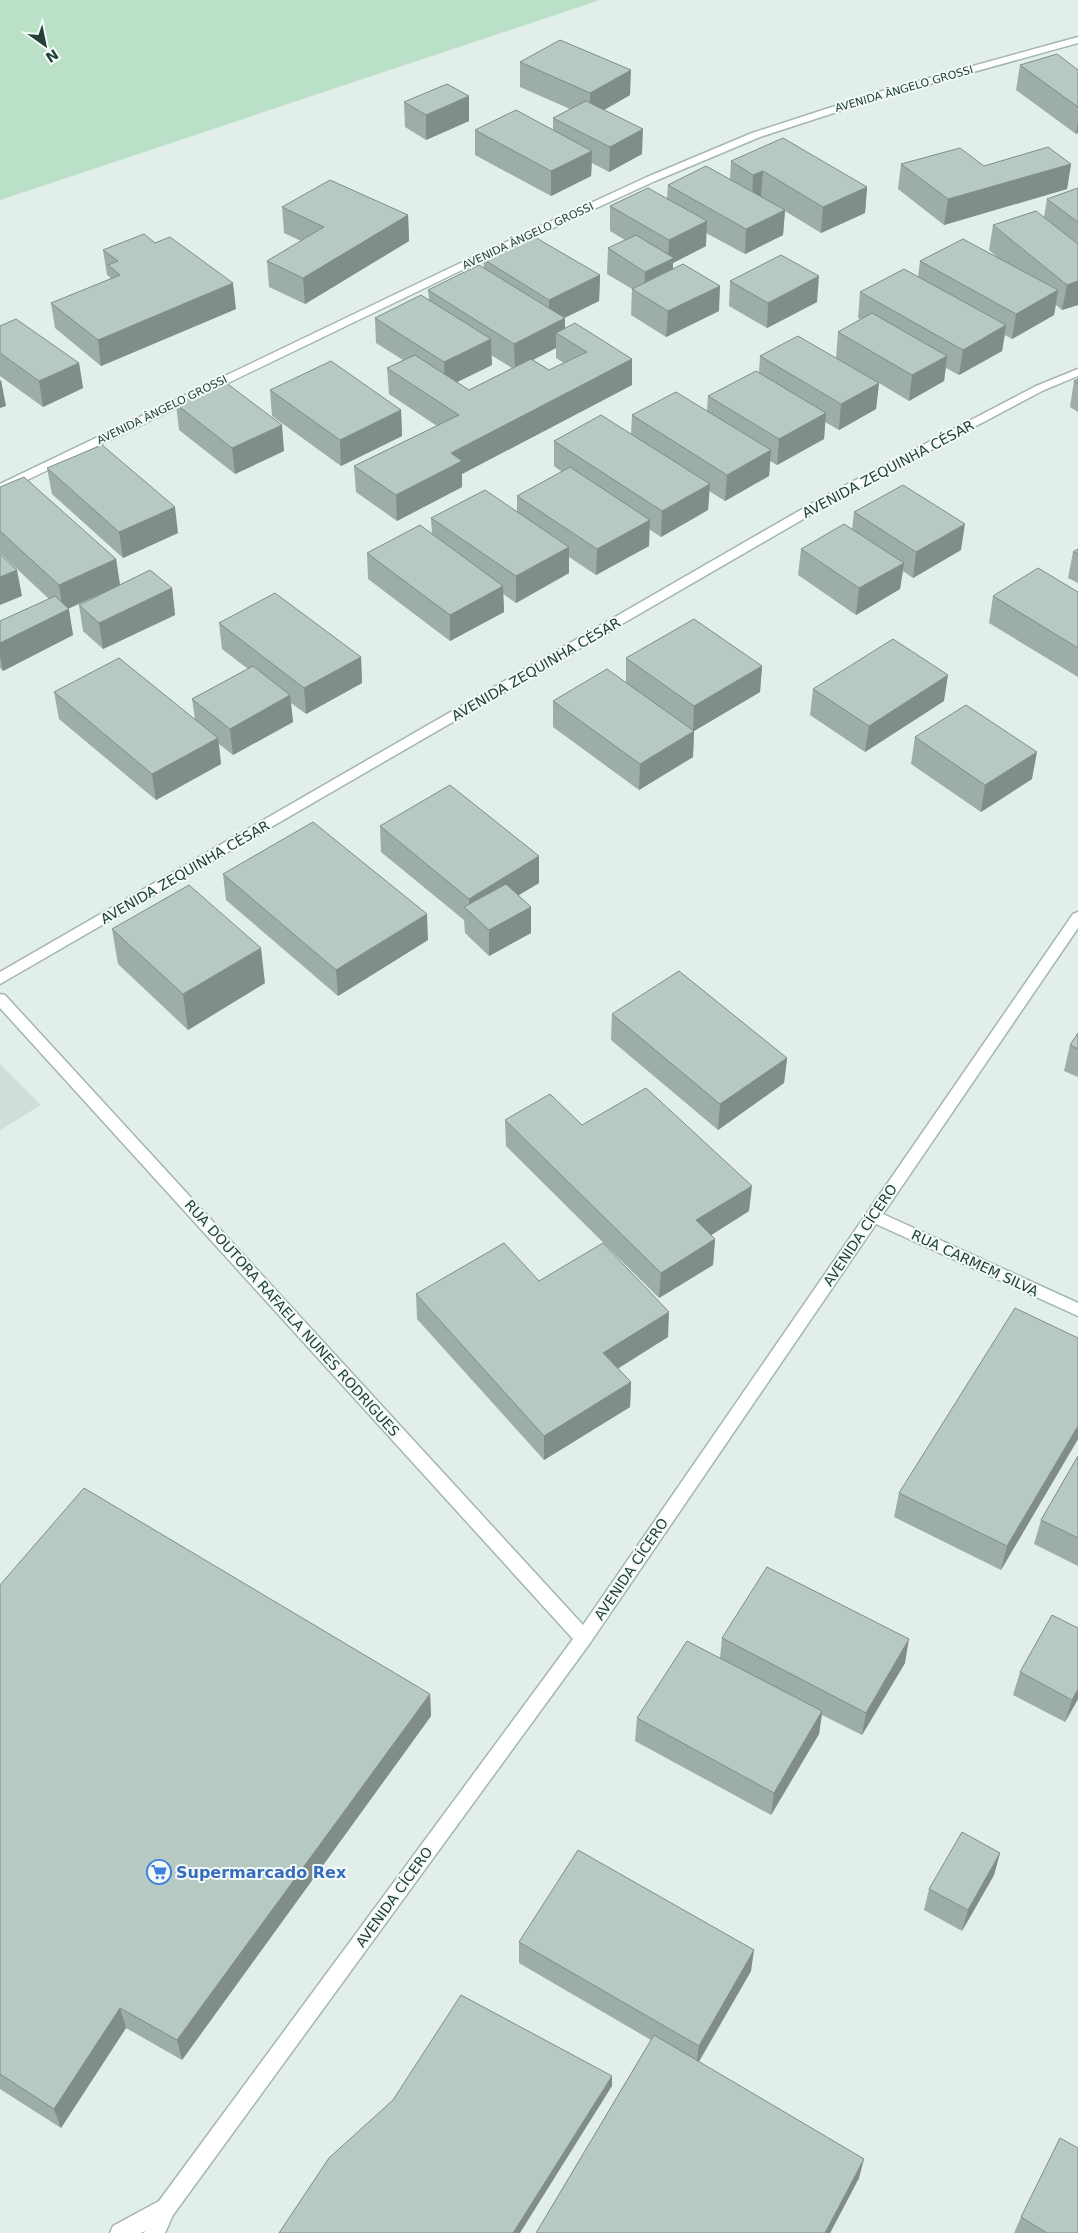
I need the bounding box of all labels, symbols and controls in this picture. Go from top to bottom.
north arrow [20,20,70,70]
text: N [43,46,61,66]
street label: AVENIDA ÂNGELO GROSSI [833,63,975,115]
street label: AVENIDA ÂNGELO GROSSI [460,200,596,272]
street label: AVENIDA ÂNGELO GROSSI [95,373,229,447]
street label: AVENIDA ZEQUINHA CÉSAR [799,417,977,521]
street label: AVENIDA ZEQUINHA CÉSAR [449,614,623,724]
street label: AVENIDA ZEQUINHA CÉSAR [98,817,272,927]
street label: AVENIDA CÍCERO [820,1181,900,1289]
street label: RUA DOUTORA RAFAELA NUNES RODRIGUES [182,1197,403,1440]
street label: RUA CARMEM SILVA [909,1227,1041,1300]
street label: AVENIDA CÍCERO [591,1515,671,1623]
street label: AVENIDA CÍCERO [352,1844,436,1950]
supermarket icon: Supermarcado Rex [146,1859,172,1885]
place label: Supermarcado Rex [176,1863,347,1882]

